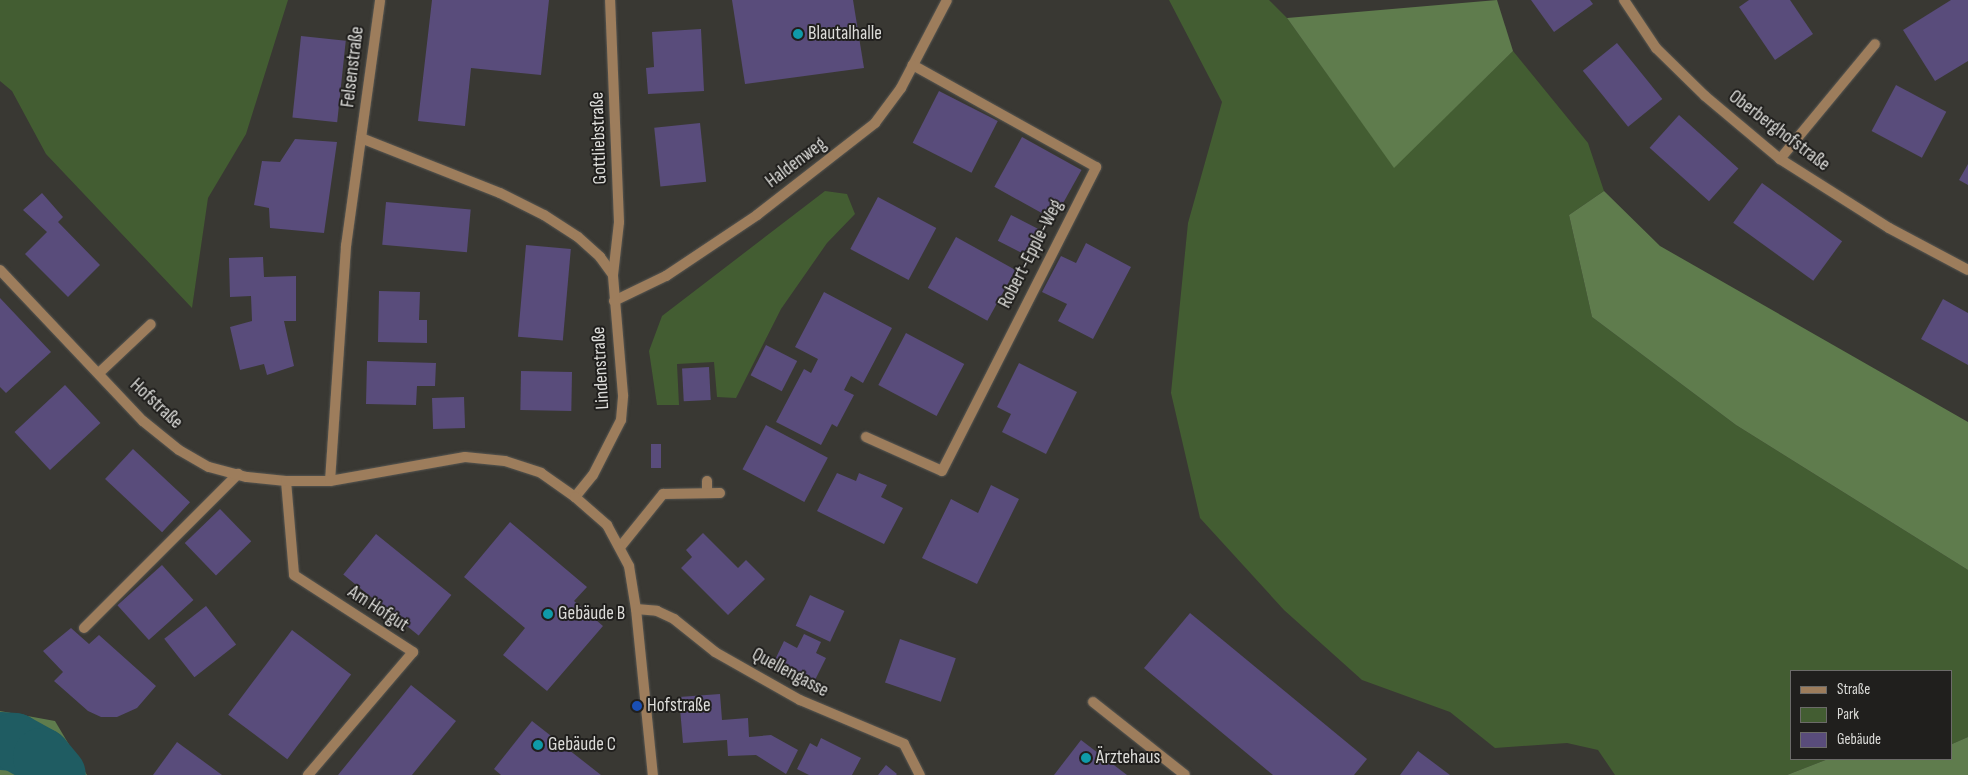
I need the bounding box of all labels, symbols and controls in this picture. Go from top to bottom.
place label: Blautalhalle [808,23,882,45]
street label: Felsenstraße [337,25,369,109]
marker: Blautalhalle [792,28,804,40]
street label: Oberberghofstraße [1724,86,1834,176]
street label: Gottliebstraße [586,91,612,185]
street label: Haldenweg [761,133,831,193]
street label: Robert-Epple-Weg [994,196,1068,312]
street label: Lindenstraße [587,326,615,410]
street label: Hofstraße [125,374,187,434]
street label: Am Hofgut [343,581,413,637]
place label: Gebäude B [558,603,625,625]
marker: Gebäude B [542,608,554,620]
street label: Quellengasse [748,643,832,703]
legend [1790,670,1953,760]
text: Straße [1837,680,1870,699]
place label: Hofstraße [647,695,711,717]
marker: Hofstraße [631,700,643,712]
text: Park [1837,705,1859,724]
text: Gebäude [1837,730,1881,749]
place label: Gebäude C [548,734,616,756]
marker: Gebäude C [532,739,544,751]
place label: Ärztehaus [1096,747,1160,769]
marker: Ärztehaus [1080,752,1092,764]

